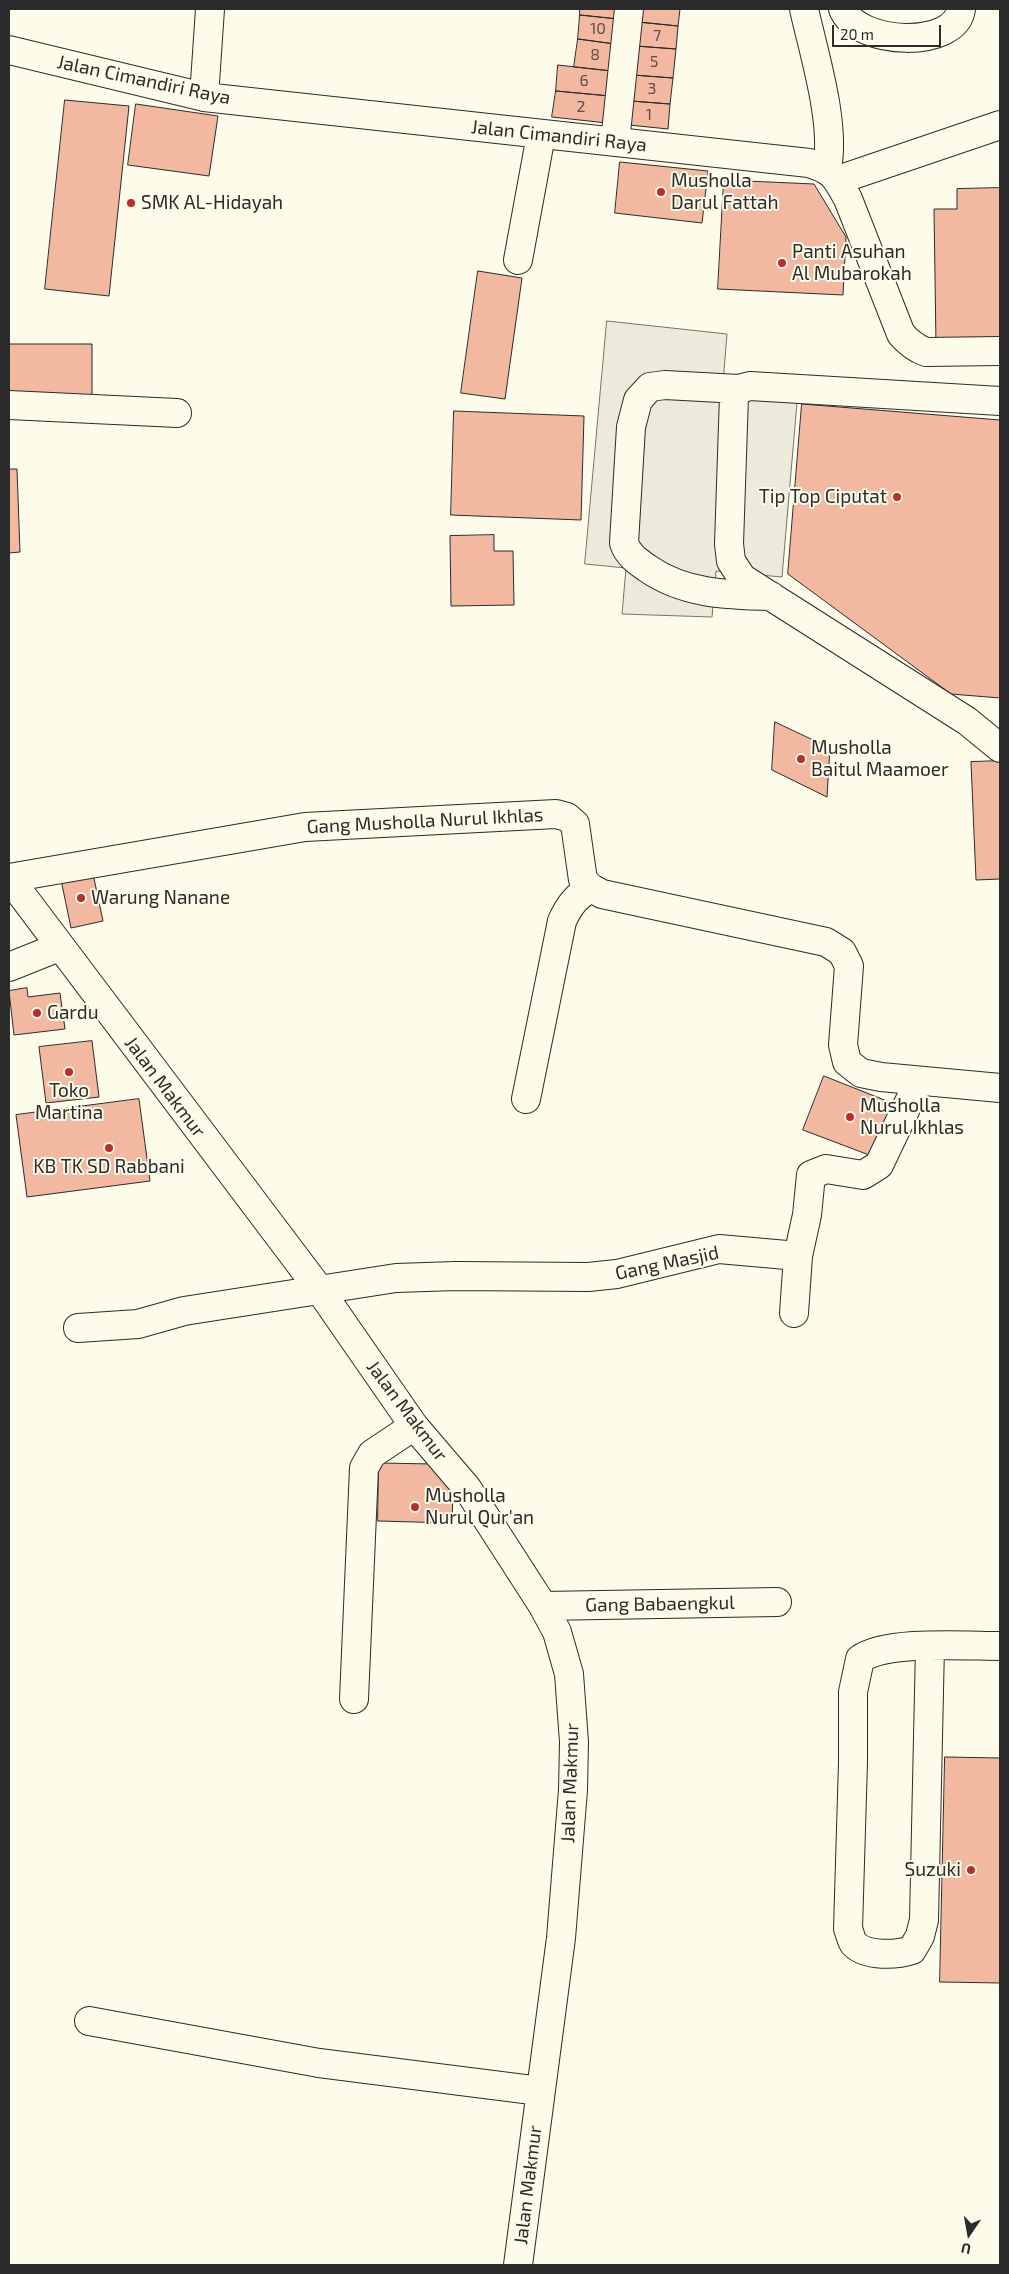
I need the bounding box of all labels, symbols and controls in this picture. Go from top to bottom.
scale bar [834,15,943,47]
house number: 10 [590,19,606,39]
text: 20 m [840,25,874,43]
house number: 7 [653,26,661,46]
house number: 8 [590,45,600,65]
street label: Jalan Cimandiri Raya [55,50,233,110]
house number: 5 [650,52,658,72]
house number: 6 [579,71,589,91]
house number: 3 [648,79,656,99]
house number: 2 [577,97,585,117]
house number: 1 [646,105,652,125]
street label: Jalan Cimandiri Raya [470,115,648,157]
place label: Musholla Darul Fattah [671,170,779,214]
marker: Musholla Darul Fattah [655,186,667,198]
place label: SMK AL-Hidayah [141,192,283,214]
marker: SMK AL-Hidayah [125,197,137,209]
place label: Panti Asuhan Al Mubarokah [792,241,912,285]
marker: Panti Asuhan Al Mubarokah [776,257,788,269]
place label: Tip Top Ciputat [759,486,887,508]
marker: Tip Top Ciputat [891,491,903,503]
place label: Musholla Baitul Maamoer [811,737,949,781]
marker: Musholla Baitul Maamoer [795,753,807,765]
street label: Gang Musholla Nurul Ikhlas [306,803,544,839]
place label: Warung Nanane [91,887,230,909]
marker: Warung Nanane [75,892,87,904]
place label: Gardu [47,1002,99,1024]
marker: Gardu [31,1007,43,1019]
street label: Jalan Makmur [120,1032,210,1142]
marker: Toko Martina [63,1066,75,1078]
place label: Toko Martina [35,1080,103,1124]
place label: Musholla Nurul Ikhlas [860,1095,964,1139]
marker: Musholla Nurul Ikhlas [844,1111,856,1123]
marker: KB TK SD Rabbani [103,1142,115,1154]
place label: KB TK SD Rabbani [33,1156,185,1178]
street label: Gang Masjid [613,1241,721,1285]
street label: Jalan Makmur [362,1356,452,1466]
place label: Musholla Nurul Qur'an [425,1485,534,1529]
marker: Musholla Nurul Qur'an [409,1501,421,1513]
street label: Gang Babaengkul [585,1591,735,1617]
street label: Jalan Makmur [557,1723,583,1843]
place label: Suzuki [905,1859,961,1881]
marker: Suzuki [965,1864,977,1876]
street label: Jalan Makmur [509,2124,547,2246]
north arrow [944,2209,994,2259]
text: U [959,2240,972,2258]

